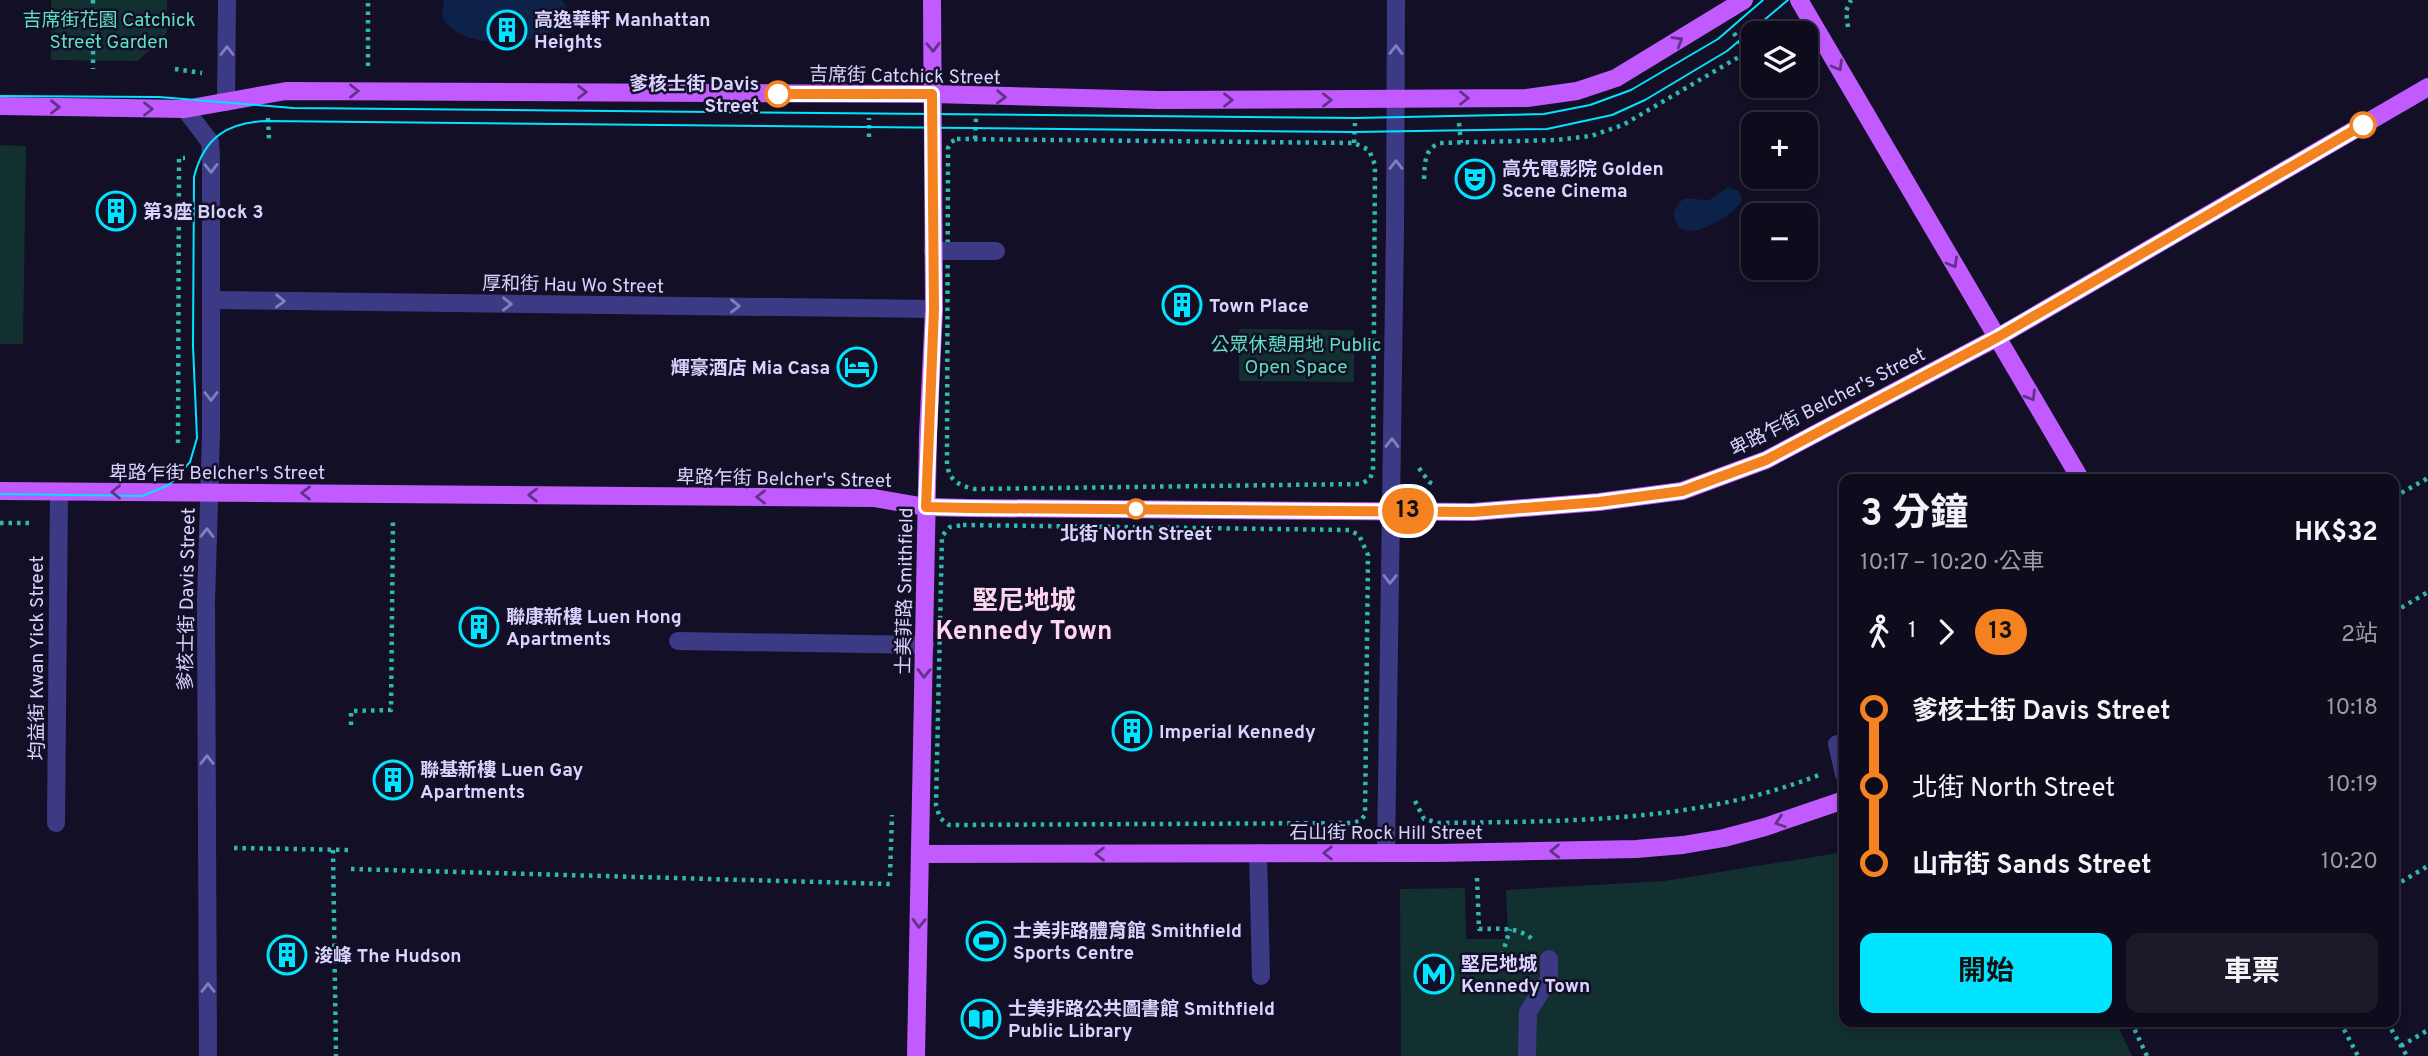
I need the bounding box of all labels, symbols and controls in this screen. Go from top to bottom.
park label: 吉席街花園 Catchick Street Garden [22,9,196,55]
building icon: 高逸華軒 Manhattan Heights [486,9,528,51]
place label: 高逸華軒 Manhattan Heights [534,9,711,55]
map controls [1741,21,1818,280]
button: layers [1741,21,1818,98]
one-way arrow [1670,36,1683,49]
one-way arrow [925,42,941,53]
one-way arrow [1388,44,1403,55]
one-way arrow [219,45,234,56]
one-way arrow [1830,59,1843,72]
street label: 吉席街 Catchick Street [809,63,1001,91]
place label: 爹核士街 Davis Street [629,73,759,119]
marker: 爹核士街 Davis Street [765,81,791,107]
one-way arrow [350,83,360,99]
one-way arrow [577,85,588,100]
one-way arrow [996,89,1006,105]
one-way arrow [1459,90,1470,106]
one-way arrow [1223,92,1234,108]
one-way arrow [1322,92,1333,108]
one-way arrow [50,100,61,115]
one-way arrow [143,101,153,117]
button: + [1741,112,1818,189]
unlabelled marker [2350,112,2376,138]
theatre icon: 高先電影院 Golden Scene Cinema [1454,158,1496,200]
place label: 高先電影院 Golden Scene Cinema [1502,158,1664,204]
one-way arrow [1388,159,1404,169]
one-way arrow [203,164,219,174]
building icon: 第3座 Block 3 [95,190,137,232]
place label: 第3座 Block 3 [143,201,264,225]
button: − [1741,203,1818,280]
one-way arrow [1945,255,1958,268]
street label: 厚和街 Hau Wo Street [482,272,664,300]
building icon: Town Place [1161,284,1203,326]
one-way arrow [274,294,285,309]
place label: Town Place [1209,295,1309,319]
one-way arrow [502,296,513,312]
one-way arrow [730,298,740,314]
park label: 公眾休憩用地 Public Open Space [1211,334,1381,380]
street label: 卑路乍街 Belcher's Street [1726,343,1930,463]
hotel icon: 輝豪酒店 Mia Casa [836,346,878,388]
place label: 輝豪酒店 Mia Casa [671,357,830,381]
one-way arrow [2023,389,2036,402]
one-way arrow [203,391,219,402]
one-way arrow [1384,437,1400,447]
street label: 卑路乍街 Belcher's Street [109,462,325,486]
street label: 卑路乍街 Belcher's Street [676,466,892,494]
one-way arrow [110,484,121,500]
one-way arrow [300,485,310,501]
one-way arrow [527,487,538,503]
line badge: 13 [1376,488,1440,534]
one-way arrow [755,489,765,505]
text: 3 分鐘 [1860,491,1968,540]
text: 13 [1396,496,1420,526]
marker: 北街 North Street [1126,499,1146,519]
street label: 爹核士街 Davis Street [174,507,202,691]
street label: 士美菲路 Smithfield [893,507,919,675]
text: HK$32 [2294,517,2378,550]
place label: 北街 North Street [1060,523,1212,547]
one-way arrow [199,527,215,538]
text: 10:17 – 10:20 · 公車 [1860,549,2045,578]
street label: 均益街 Kwan Yick Street [26,556,50,760]
one-way arrow [1383,574,1398,585]
district label: 堅尼地城 Kennedy Town [936,586,1112,649]
building icon: 聯康新樓 Luen Hong Apartments [458,606,500,648]
place label: 聯康新樓 Luen Hong Apartments [506,606,682,652]
icon: walk [1860,613,1898,651]
icon: forward [1927,613,1965,651]
text: 1 [1908,617,1917,646]
text: 13 [1989,617,2013,647]
text: 2站 [2341,621,2378,650]
one-way arrow [917,668,932,679]
text: 10:18 [2327,694,2378,723]
text: 爹核士街 Davis Street [1912,696,2170,729]
building icon: Imperial Kennedy [1111,710,1153,752]
place label: Imperial Kennedy [1159,721,1316,745]
one-way arrow [199,755,215,765]
building icon: 聯基新樓 Luen Gay Apartments [372,759,414,801]
place label: 聯基新樓 Luen Gay Apartments [420,759,584,805]
text: 10:19 [2327,771,2378,800]
text: 北街 North Street [1912,773,2115,806]
one-way arrow [1774,814,1787,828]
street label: 石山街 Rock Hill Street [1289,822,1483,846]
one-way arrow [1550,843,1560,859]
one-way arrow [1322,845,1333,861]
one-way arrow [1095,846,1105,862]
text: 10:20 [2321,848,2378,877]
text: 山市街 Sands Street [1912,850,2151,883]
one-way arrow [912,917,927,928]
sports icon: 士美非路體育館 Smithfield Sports Centre [965,920,1007,962]
place label: 士美非路體育館 Smithfield Sports Centre [1013,920,1242,966]
button: 開始 [1860,933,2112,1013]
button: 車票 [2126,933,2378,1013]
building icon: 浚峰 The Hudson [266,934,308,976]
place label: 浚峰 The Hudson [314,945,462,969]
metro station icon: 堅尼地城 Kennedy Town [1413,953,1455,995]
place label: 堅尼地城 Kennedy Town [1461,953,1590,999]
one-way arrow [200,982,216,993]
library icon: 士美非路公共圖書館 Smithfield Public Library [960,998,1002,1040]
place label: 士美非路公共圖書館 Smithfield Public Library [1008,998,1275,1044]

